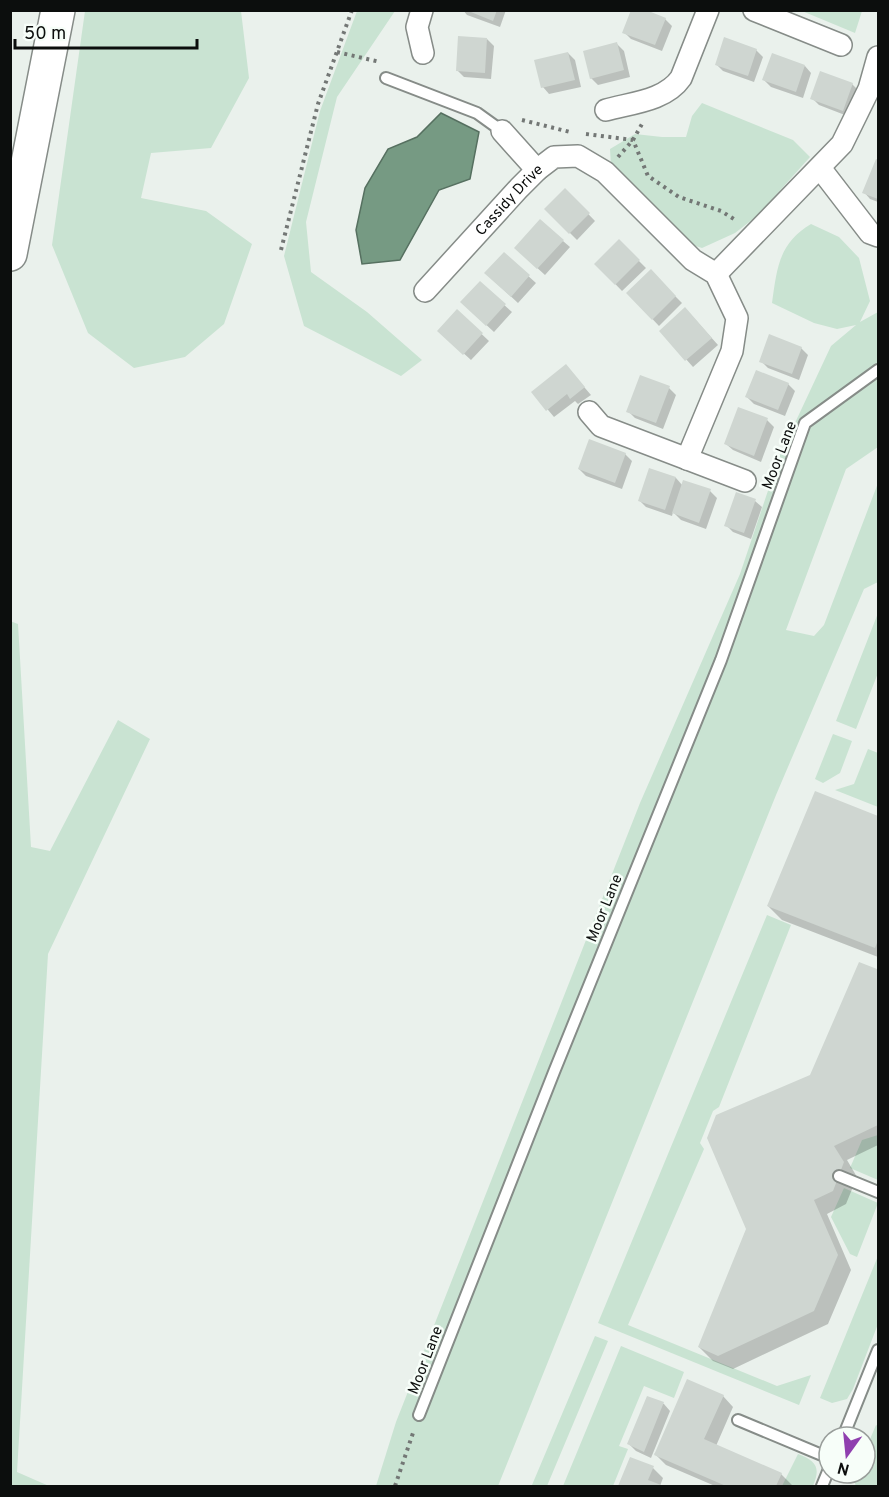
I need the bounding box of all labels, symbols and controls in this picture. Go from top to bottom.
scale bar [15,12,196,50]
text: 50 m [24,23,66,46]
street label: Cassidy Drive [472,161,547,240]
street label: Moor Lane [759,419,802,492]
street label: Moor Lane [583,872,628,945]
street label: Moor Lane [405,1324,448,1397]
north arrow [817,1425,877,1485]
text: N [835,1456,852,1479]

